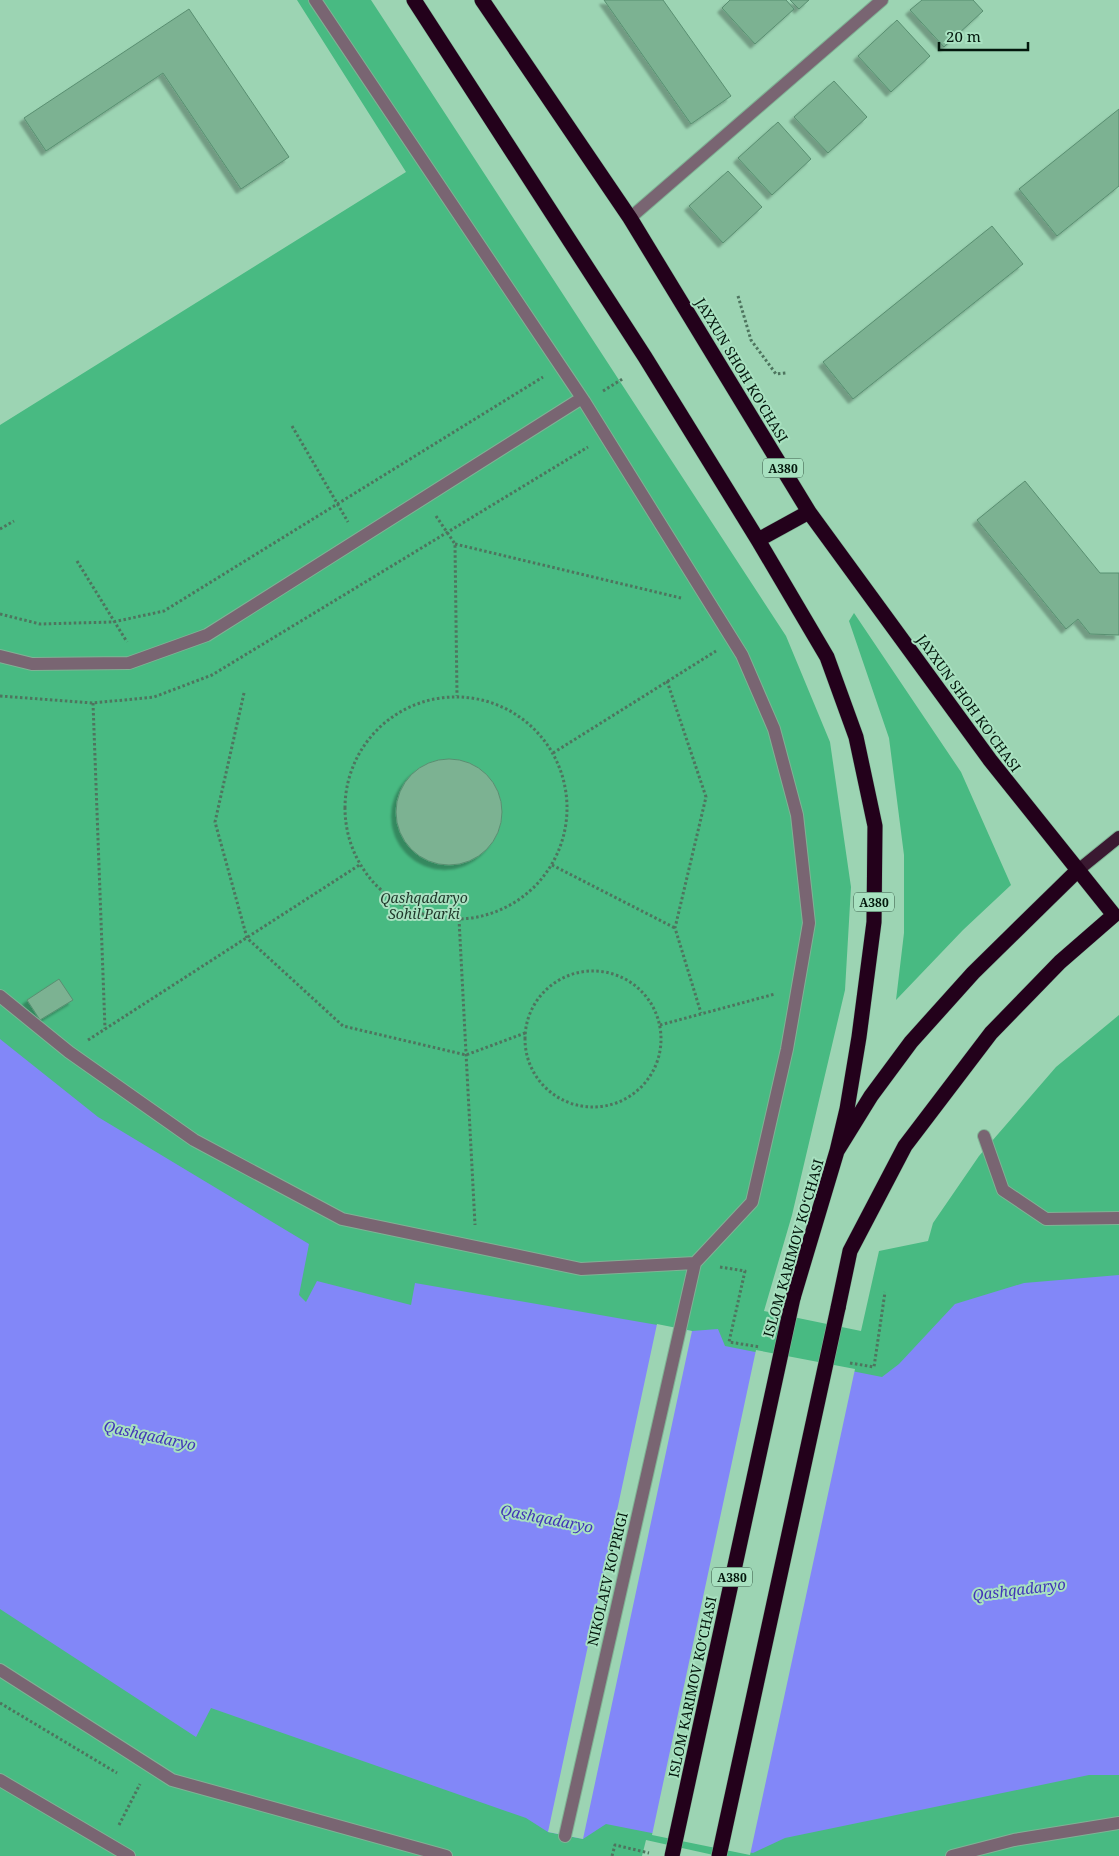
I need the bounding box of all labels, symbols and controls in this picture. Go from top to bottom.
scale bar [939,20,1028,52]
text: 20 m [946,26,981,46]
street label: JAYXUN SHOH KO'CHASI [691,293,793,446]
road number: A380 [763,458,803,478]
street label: JAYXUN SHOH KO'CHASI [912,630,1025,775]
park label: Qashqadaryo Sohil Parki [380,888,468,923]
road number: A380 [854,892,894,912]
street label: ISLOM KARIMOV KO‘CHASI [758,1157,828,1339]
water label: Qashqadaryo [102,1415,198,1455]
water label: Qashqadaryo [499,1499,595,1537]
street label: NIKOLAEV KO‘PRIGI [582,1510,632,1648]
road number: A380 [712,1568,752,1586]
water label: Qashqadaryo [971,1573,1067,1605]
street label: ISLOM KARIMOV KO‘CHASI [664,1595,720,1779]

